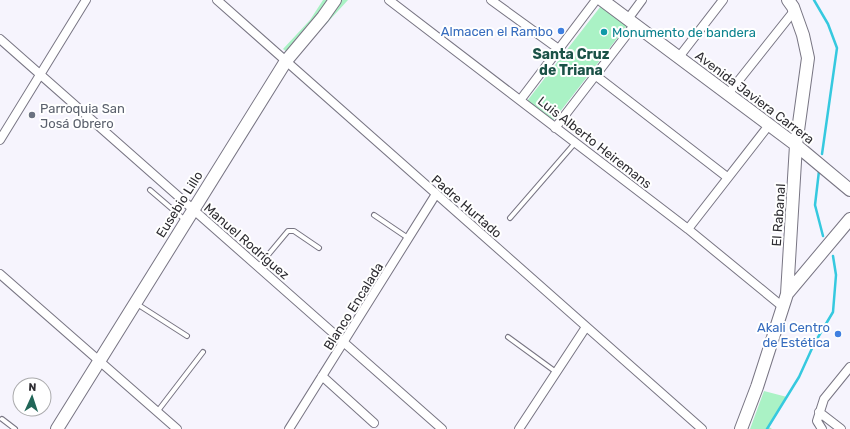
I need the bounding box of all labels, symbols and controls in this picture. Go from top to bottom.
place label: Almacen el Rambo [441,24,553,39]
place label: Monumento de bandera [612,25,756,40]
marker: Almacen el Rambo [556,26,566,36]
marker: Monumento de bandera [599,27,609,37]
district label: Santa Cruz de Triana [532,46,610,79]
street label: Avenida Javiera Carrera [692,48,817,147]
street label: Luis Alberto Heiremans [535,93,655,192]
place label: Parroquia San Josá Obrero [40,101,125,131]
marker: Parroquia San Josá Obrero [27,110,37,120]
street label: Eusebio Lillo [153,168,206,240]
street label: Padre Hurtado [429,172,505,241]
street label: El Rabanal [769,183,788,247]
street label: Manuel Rodríguez [200,200,293,283]
street label: Blanco Encalada [321,260,386,353]
place label: Akali Centro de Estética [757,320,830,350]
marker: Akali Centro de Estética [833,329,843,339]
north arrow [12,377,52,417]
text: N [28,381,37,394]

